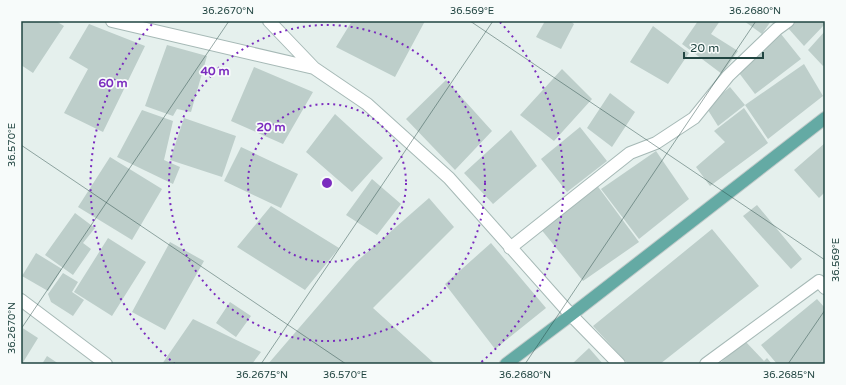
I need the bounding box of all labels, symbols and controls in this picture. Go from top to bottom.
text: 36.2670°N [202,5,254,17]
text: 36.569°E [450,5,494,17]
text: 36.2680°N [729,5,781,17]
scale bar [684,34,763,60]
text: 20 m [690,41,719,55]
text: 40 m [200,64,230,78]
text: 60 m [98,76,128,90]
text: 20 m [256,120,286,134]
text: 36.570°E [6,123,18,167]
centre of rings [320,176,334,190]
text: 36.569°E [830,238,842,282]
text: 36.2670°N [6,302,18,354]
text: 36.2675°N [236,369,288,381]
text: 36.570°E [323,369,367,381]
text: 36.2680°N [499,369,551,381]
text: 36.2685°N [763,369,815,381]

